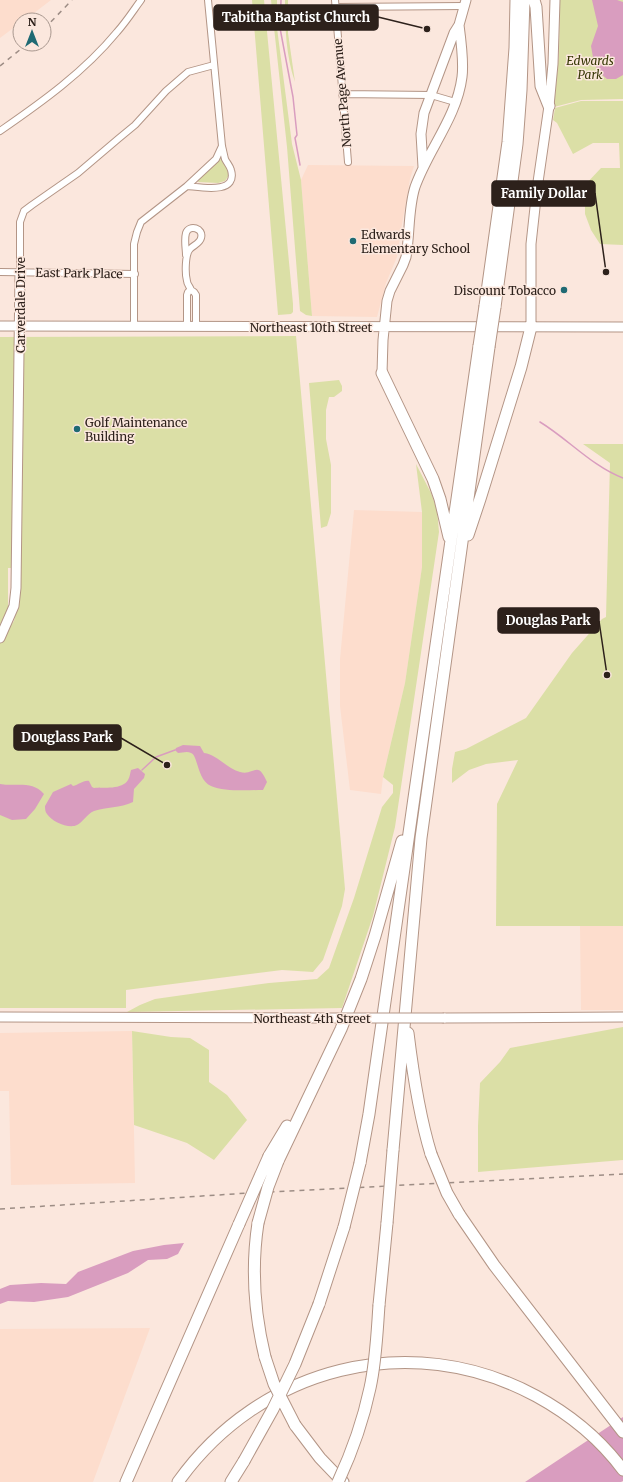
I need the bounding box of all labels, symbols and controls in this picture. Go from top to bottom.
callout: Tabitha Baptist Church [214,5,378,30]
text: Tabitha Baptist Church [222,9,370,26]
north arrow [12,12,52,52]
text: N [28,15,37,29]
street label: North Page Avenue [330,38,354,148]
park label: Edwards Park [566,53,614,82]
callout: Family Dollar [492,181,595,206]
text: Family Dollar [501,185,587,202]
place label: Edwards Elementary School [361,227,471,256]
marker: Edwards Elementary School [348,236,358,246]
street label: Carverdale Drive [13,257,28,353]
street label: East Park Place [35,265,123,281]
place label: Discount Tobacco [454,283,556,298]
marker: Discount Tobacco [559,285,569,295]
street label: Northeast 10th Street [250,320,373,335]
place label: Golf Maintenance Building [85,415,187,444]
marker: Golf Maintenance Building [72,424,82,434]
callout: Douglas Park [498,608,599,633]
text: Douglas Park [505,612,591,629]
callout: Douglass Park [14,725,121,750]
text: Douglass Park [21,729,114,746]
street label: Northeast 4th Street [253,1011,371,1026]

